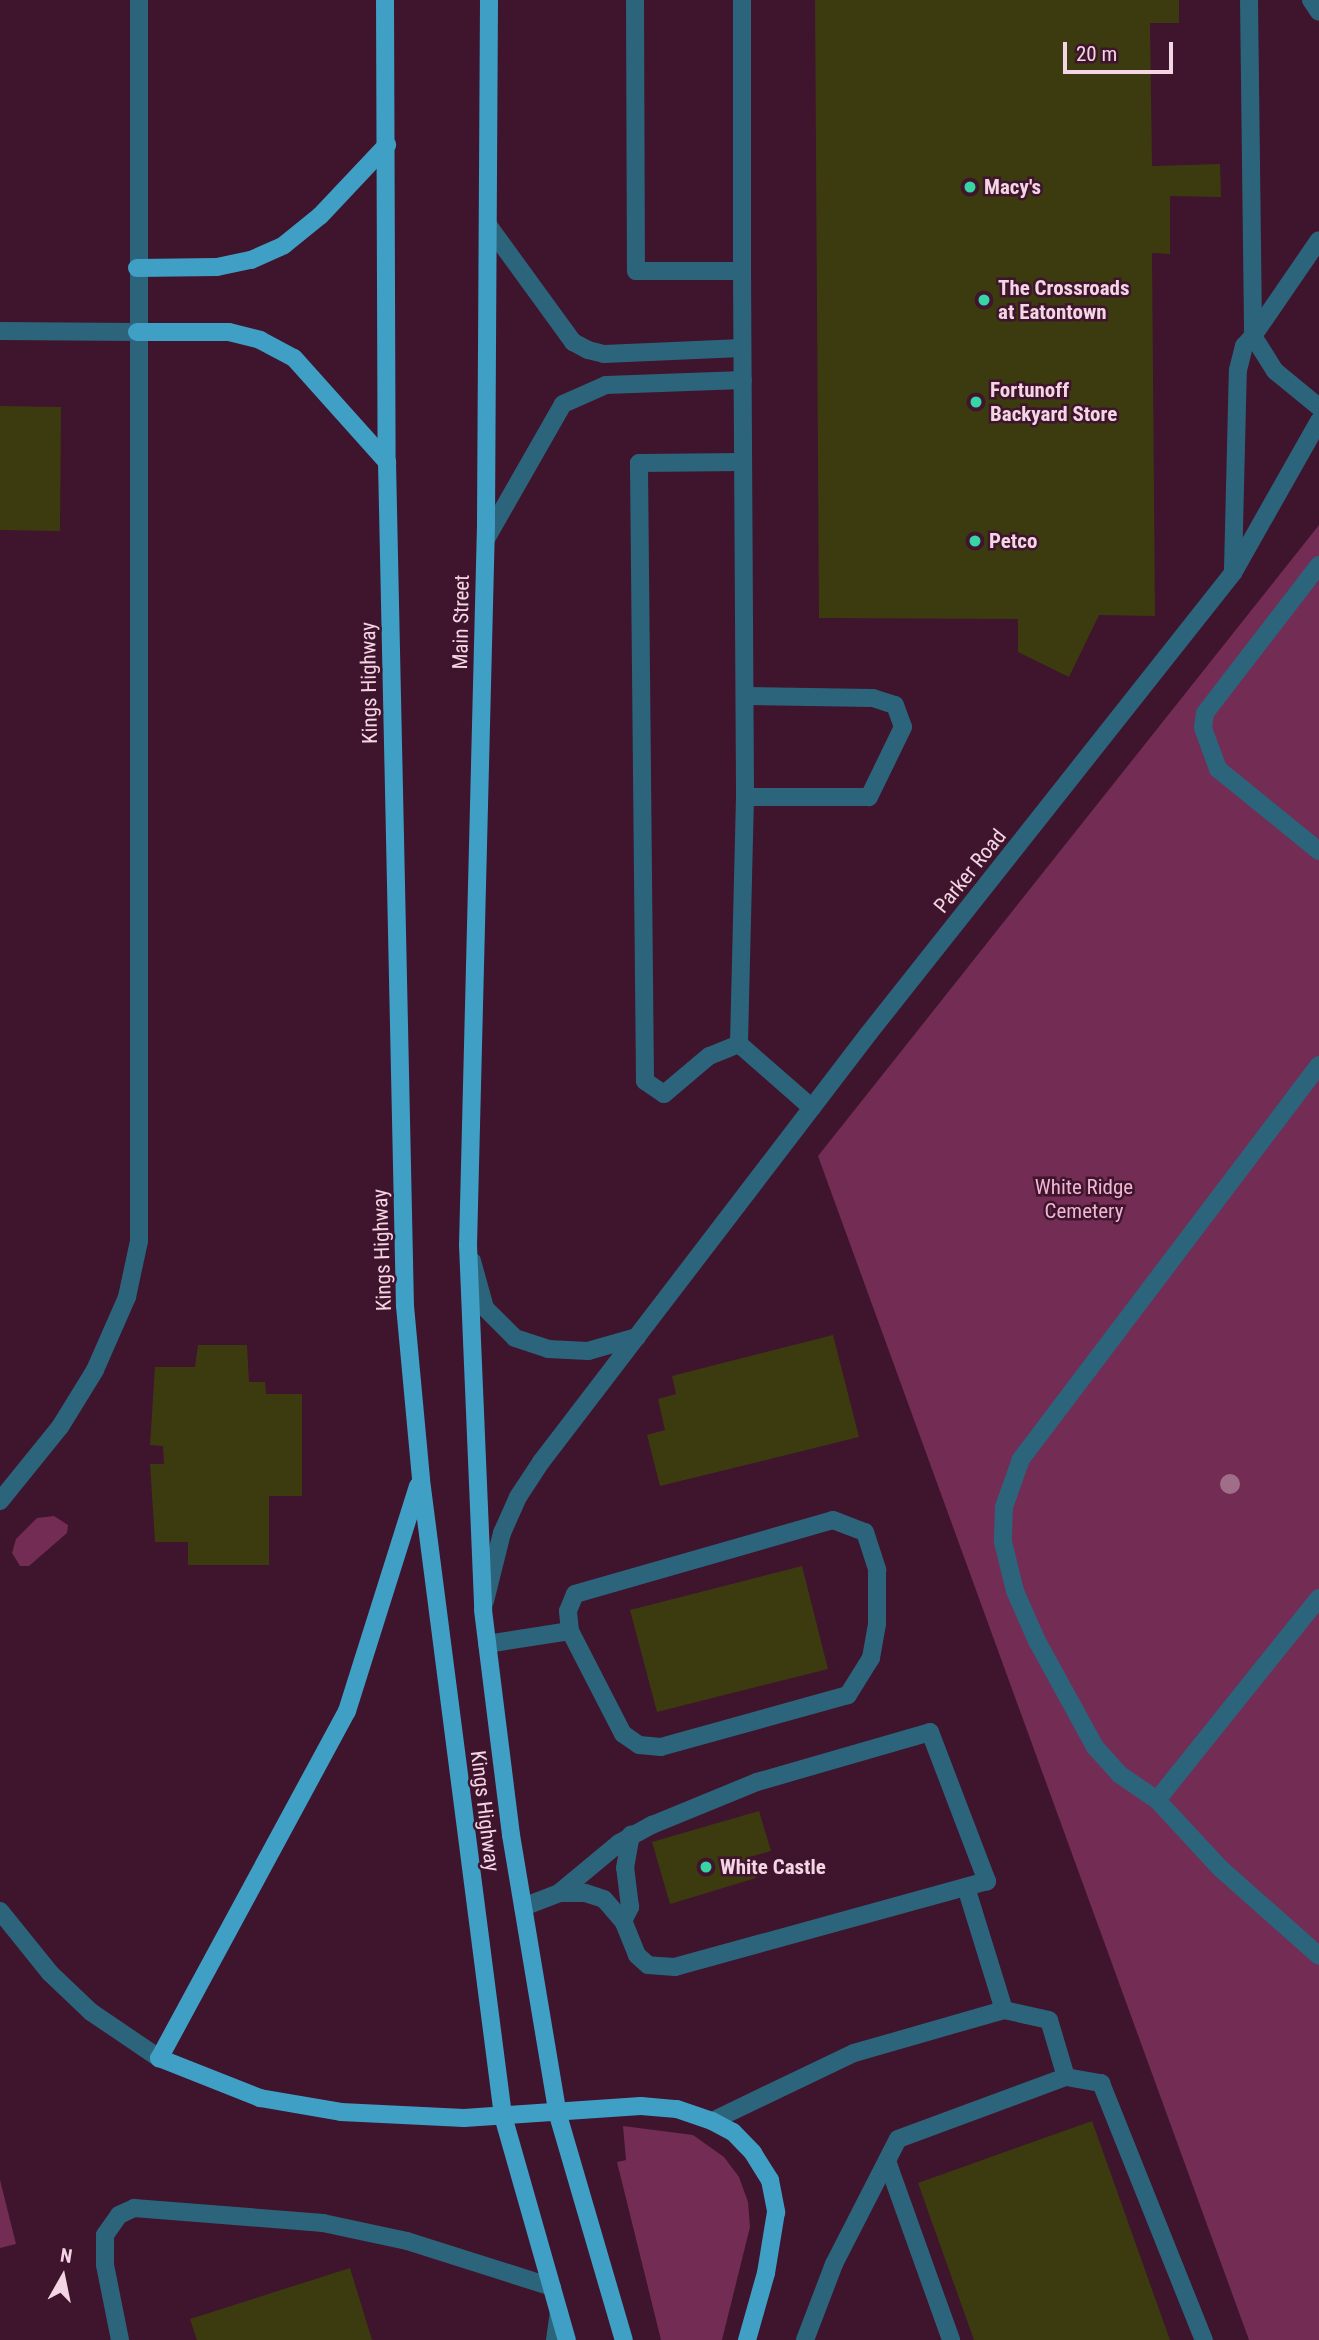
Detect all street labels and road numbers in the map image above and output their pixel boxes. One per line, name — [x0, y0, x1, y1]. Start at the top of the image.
street label: Main Street — [448, 574, 474, 670]
street label: Kings Highway — [355, 622, 383, 744]
street label: Parker Road — [929, 824, 1011, 918]
street label: Kings Highway — [367, 1189, 397, 1311]
street label: Kings Highway — [465, 1749, 505, 1873]

